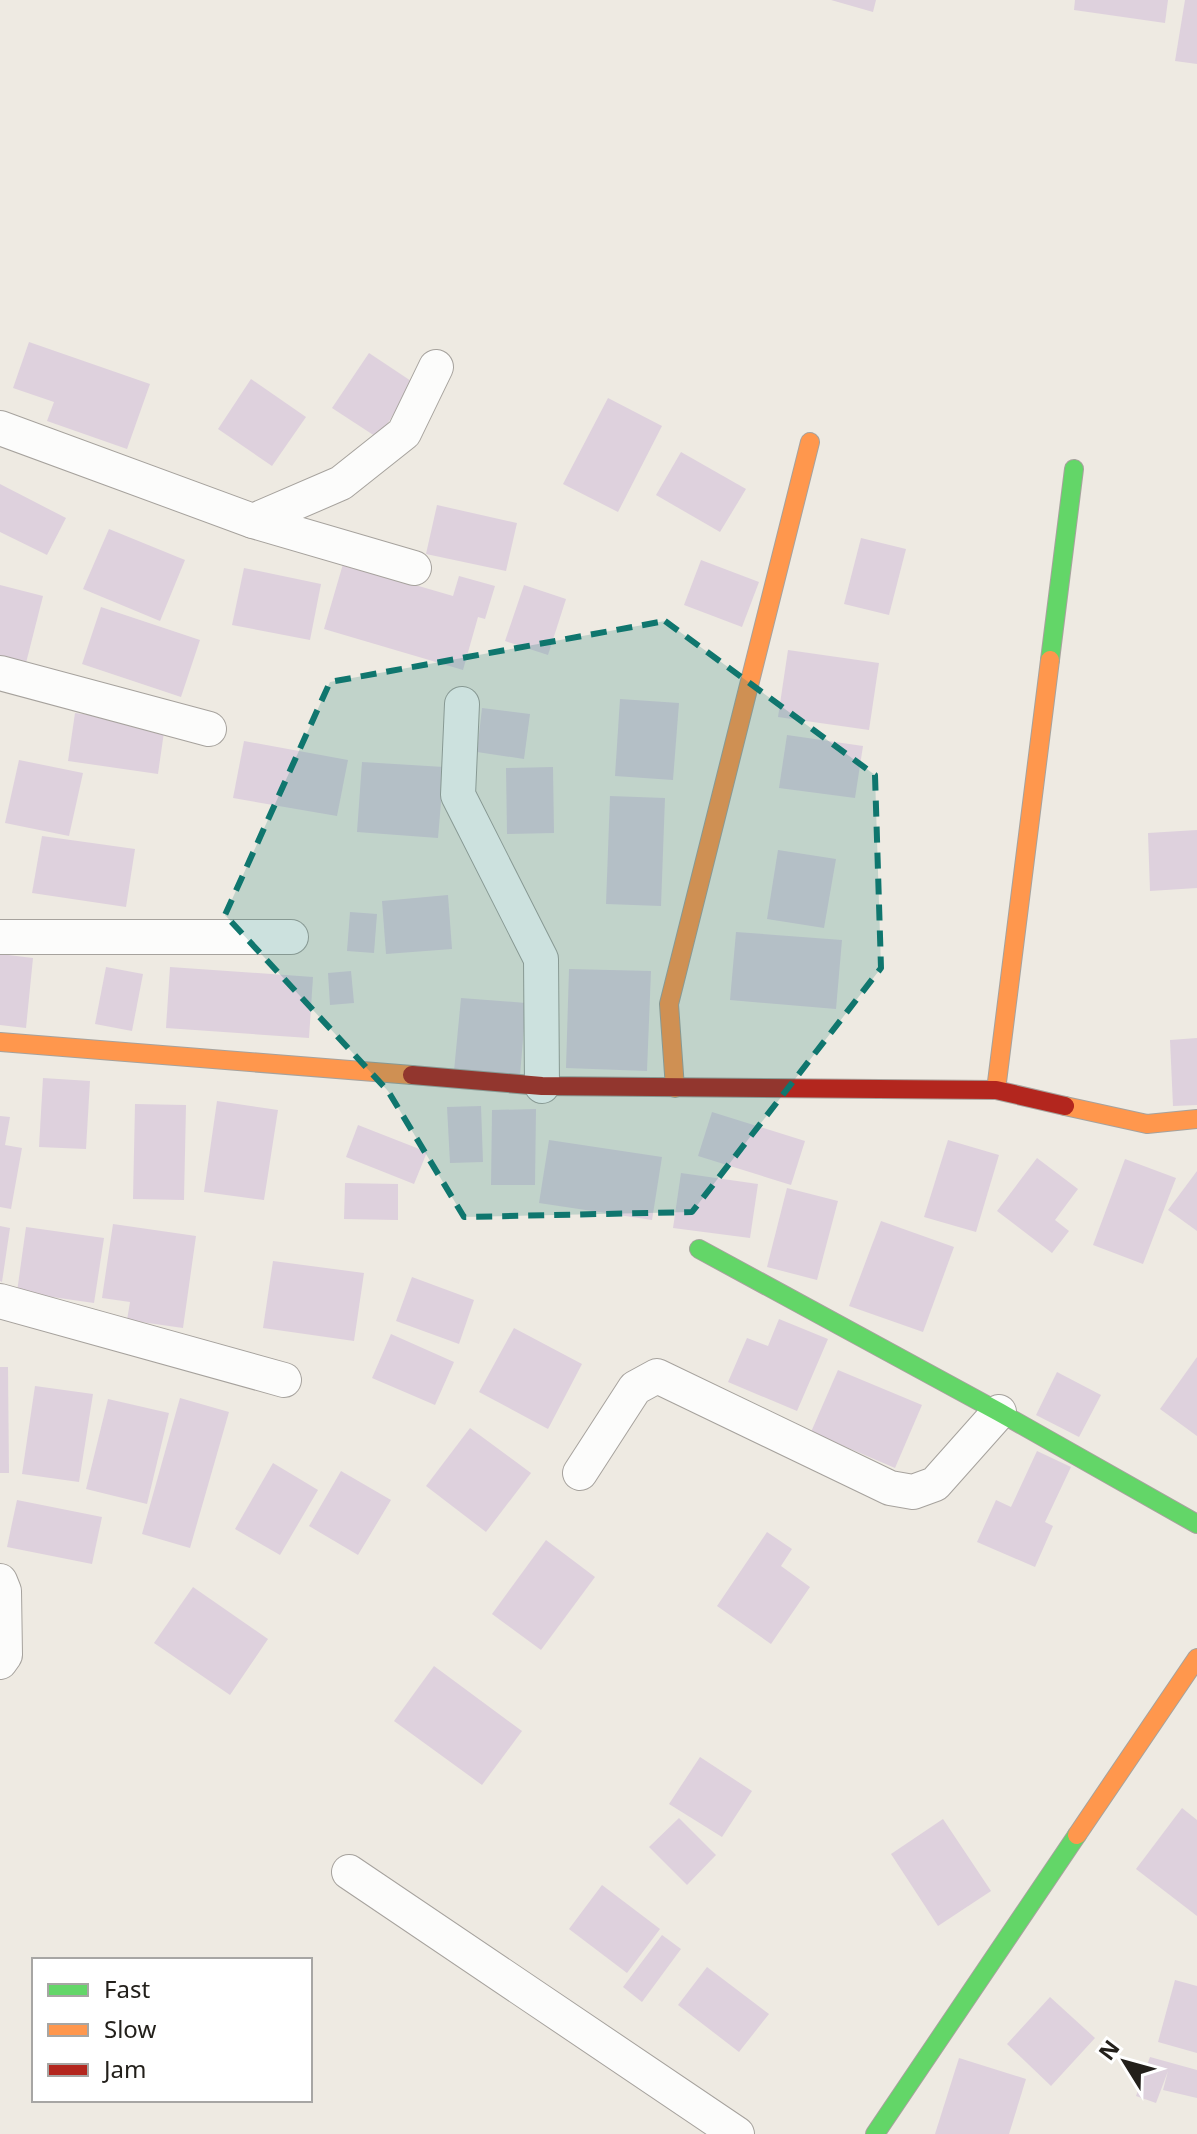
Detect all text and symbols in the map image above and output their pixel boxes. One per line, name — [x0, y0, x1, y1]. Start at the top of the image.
legend — [32, 1958, 312, 2102]
text: Fast — [104, 1972, 150, 2005]
text: Slow — [104, 2012, 156, 2045]
north arrow — [1085, 2022, 1165, 2102]
text: N — [1091, 2033, 1126, 2066]
text: Jam — [102, 2052, 146, 2085]

